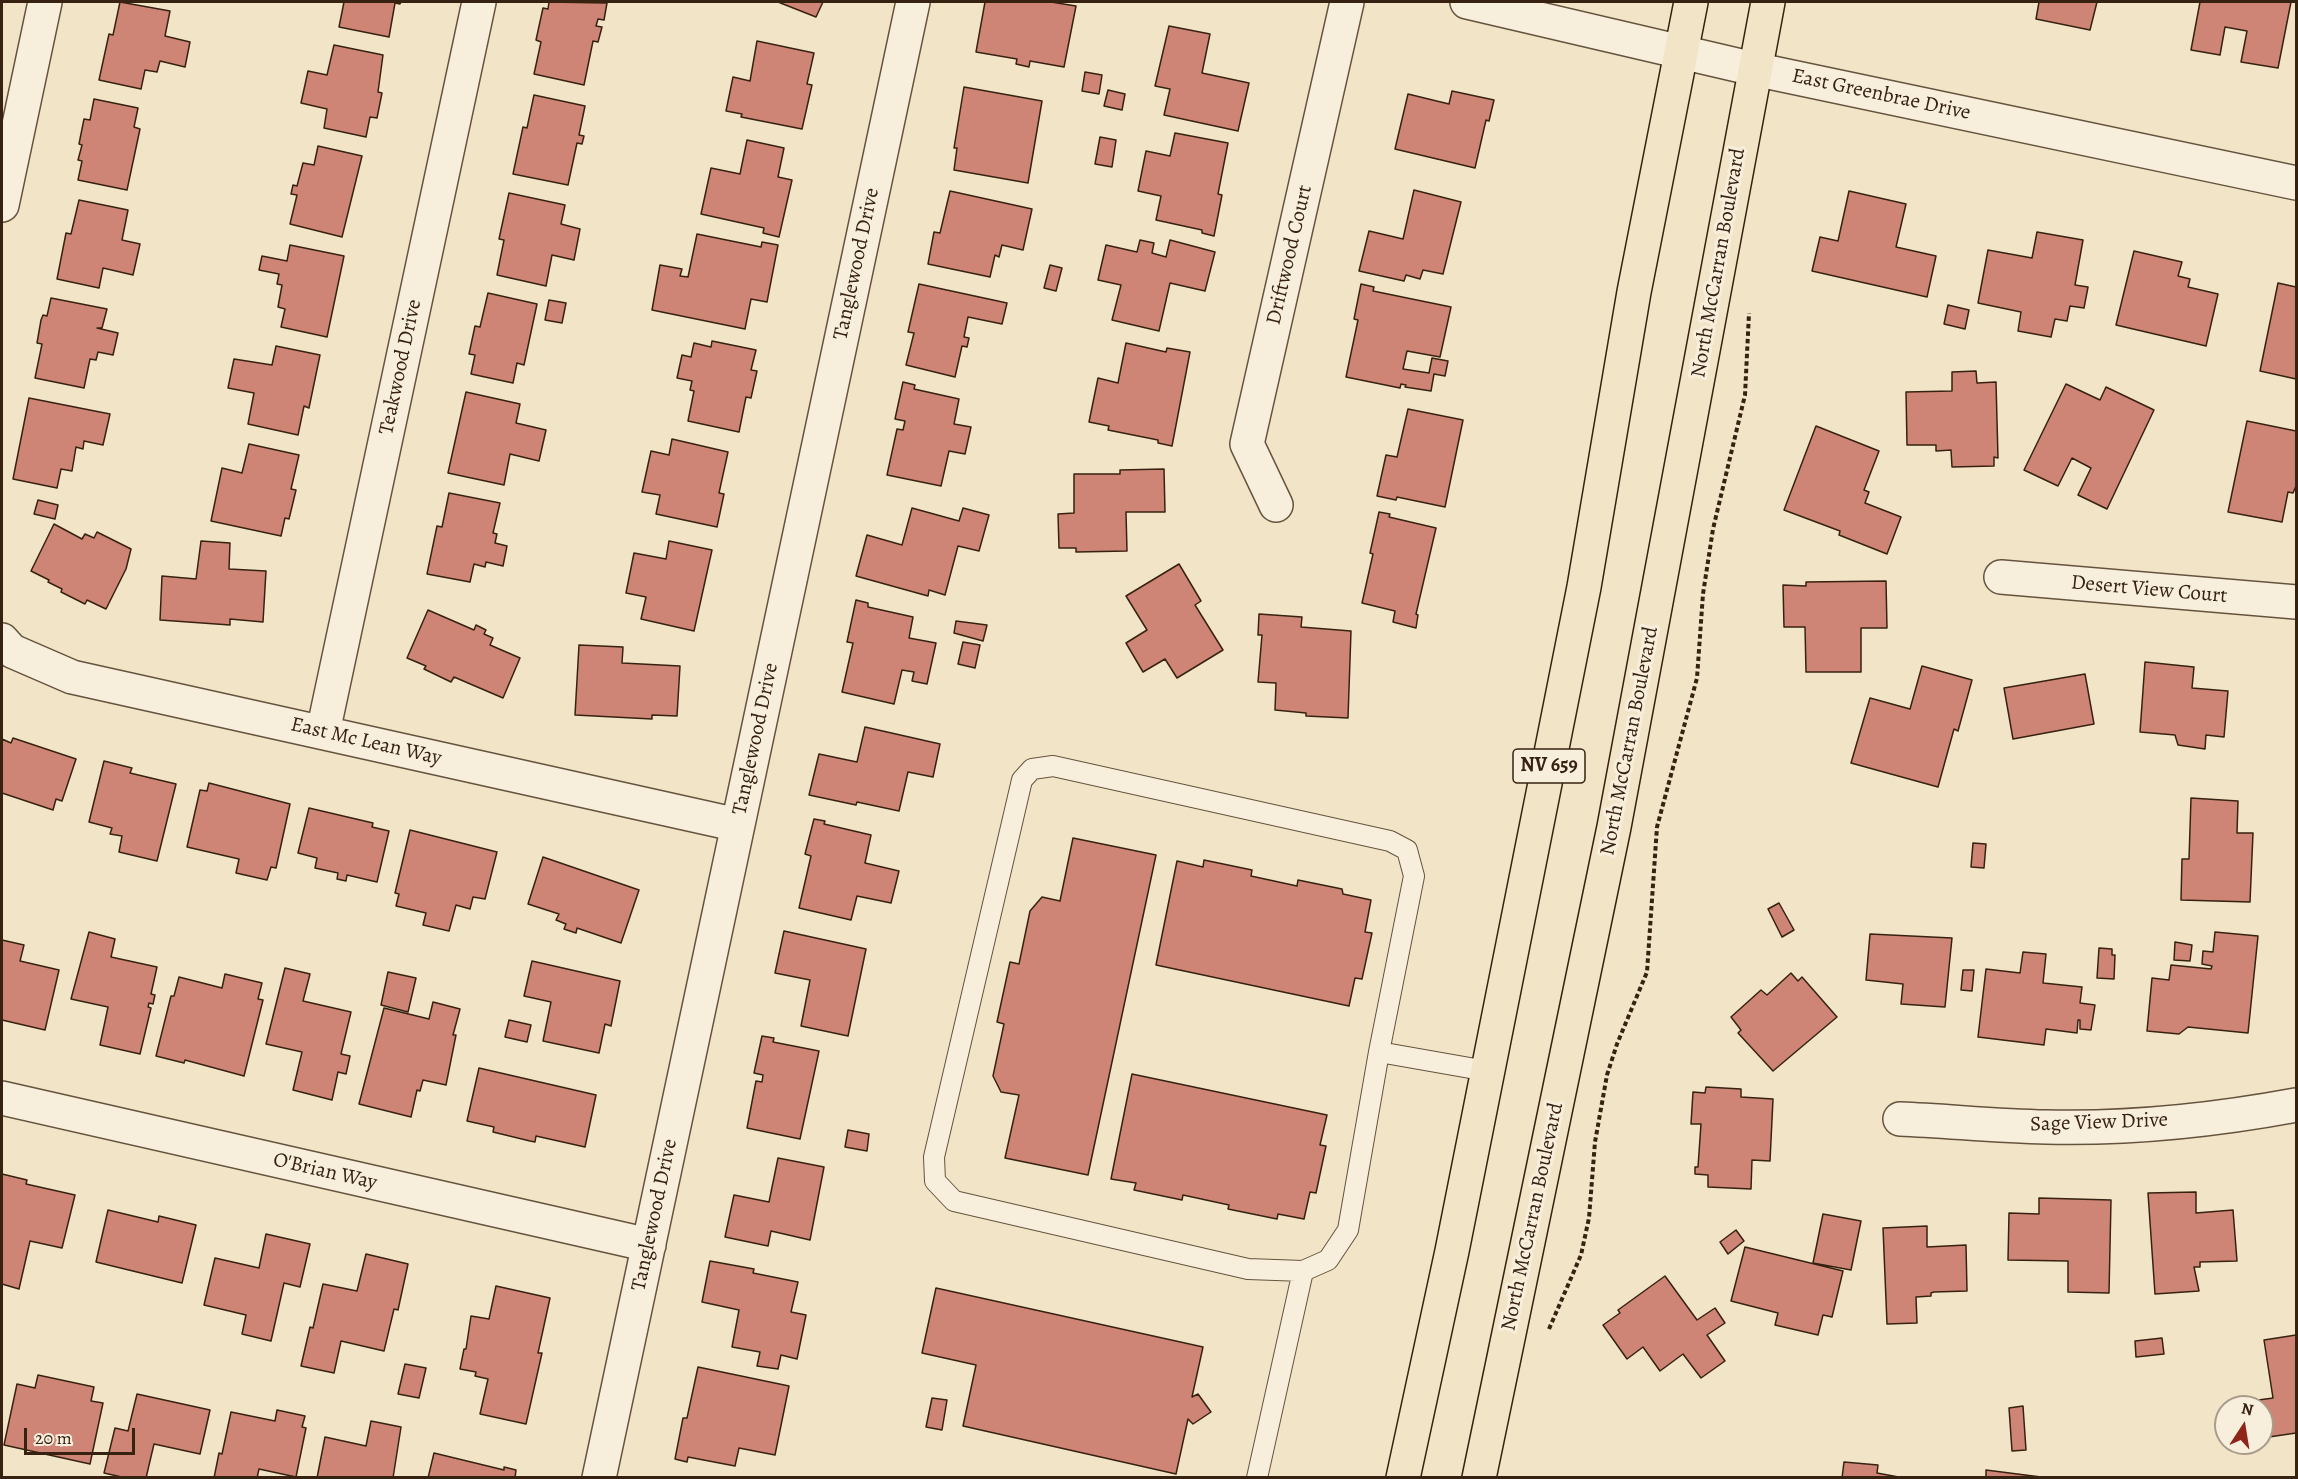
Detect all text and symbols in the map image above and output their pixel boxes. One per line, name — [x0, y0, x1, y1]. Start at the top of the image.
street label: East Greenbrae Drive — [1789, 64, 1973, 126]
street label: North McCarran Boulevard — [1686, 146, 1752, 380]
street label: Driftwood Court — [1262, 183, 1318, 327]
street label: Tanglewood Drive — [829, 186, 885, 342]
street label: Teakwood Drive — [374, 297, 428, 437]
street label: Desert View Court — [2070, 571, 2228, 609]
street label: North McCarran Boulevard — [1595, 624, 1665, 858]
street label: Tanglewood Drive — [728, 661, 784, 817]
street label: East Mc Lean Way — [288, 712, 444, 772]
road number: NV 659 — [1513, 749, 1585, 783]
street label: North McCarran Boulevard — [1496, 1101, 1570, 1333]
street label: Sage View Drive — [2030, 1108, 2168, 1138]
street label: Tanglewood Drive — [627, 1137, 683, 1293]
street label: O'Brian Way — [271, 1148, 379, 1196]
north arrow — [2214, 1395, 2274, 1455]
text: N — [2239, 1397, 2255, 1421]
scale bar — [27, 1416, 138, 1454]
text: 20 m — [35, 1426, 72, 1450]

